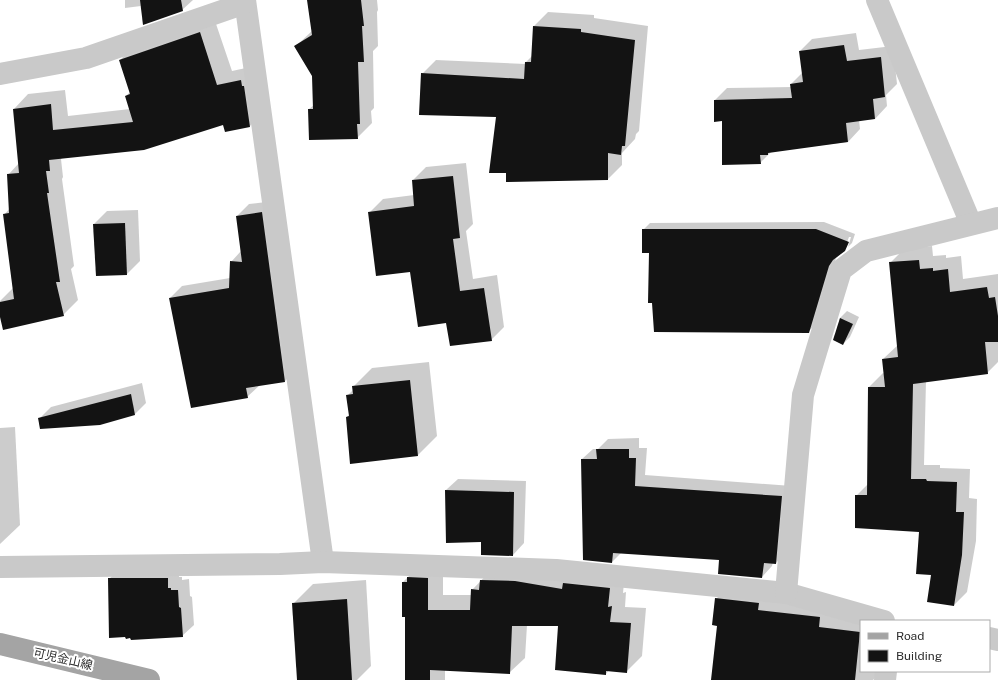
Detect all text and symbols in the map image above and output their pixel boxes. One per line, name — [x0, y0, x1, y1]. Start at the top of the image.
legend — [860, 620, 990, 672]
text: Road — [896, 629, 924, 643]
street label: 可児金山線 — [32, 645, 94, 673]
text: Building — [896, 649, 942, 663]

